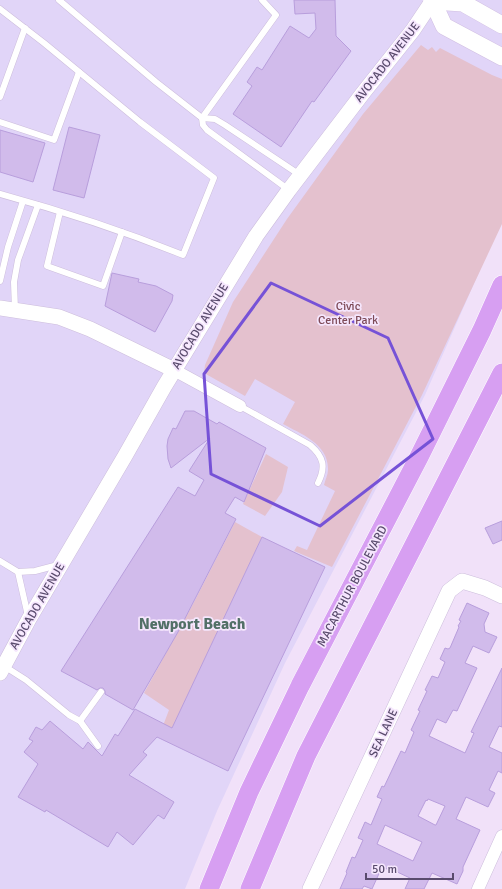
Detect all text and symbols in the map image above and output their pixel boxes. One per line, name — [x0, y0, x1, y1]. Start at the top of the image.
street label: AVOCADO AVENUE — [351, 19, 423, 105]
street label: AVOCADO AVENUE — [169, 280, 232, 372]
park label: Civic Center Park — [318, 299, 378, 328]
street label: MACARTHUR BOULEVARD — [314, 523, 391, 649]
street label: AVOCADO AVENUE — [7, 560, 68, 652]
district label: Newport Beach — [139, 614, 246, 634]
street label: SEA LANE — [366, 706, 401, 760]
scale bar — [366, 855, 453, 881]
text: 50 m — [372, 862, 397, 877]

